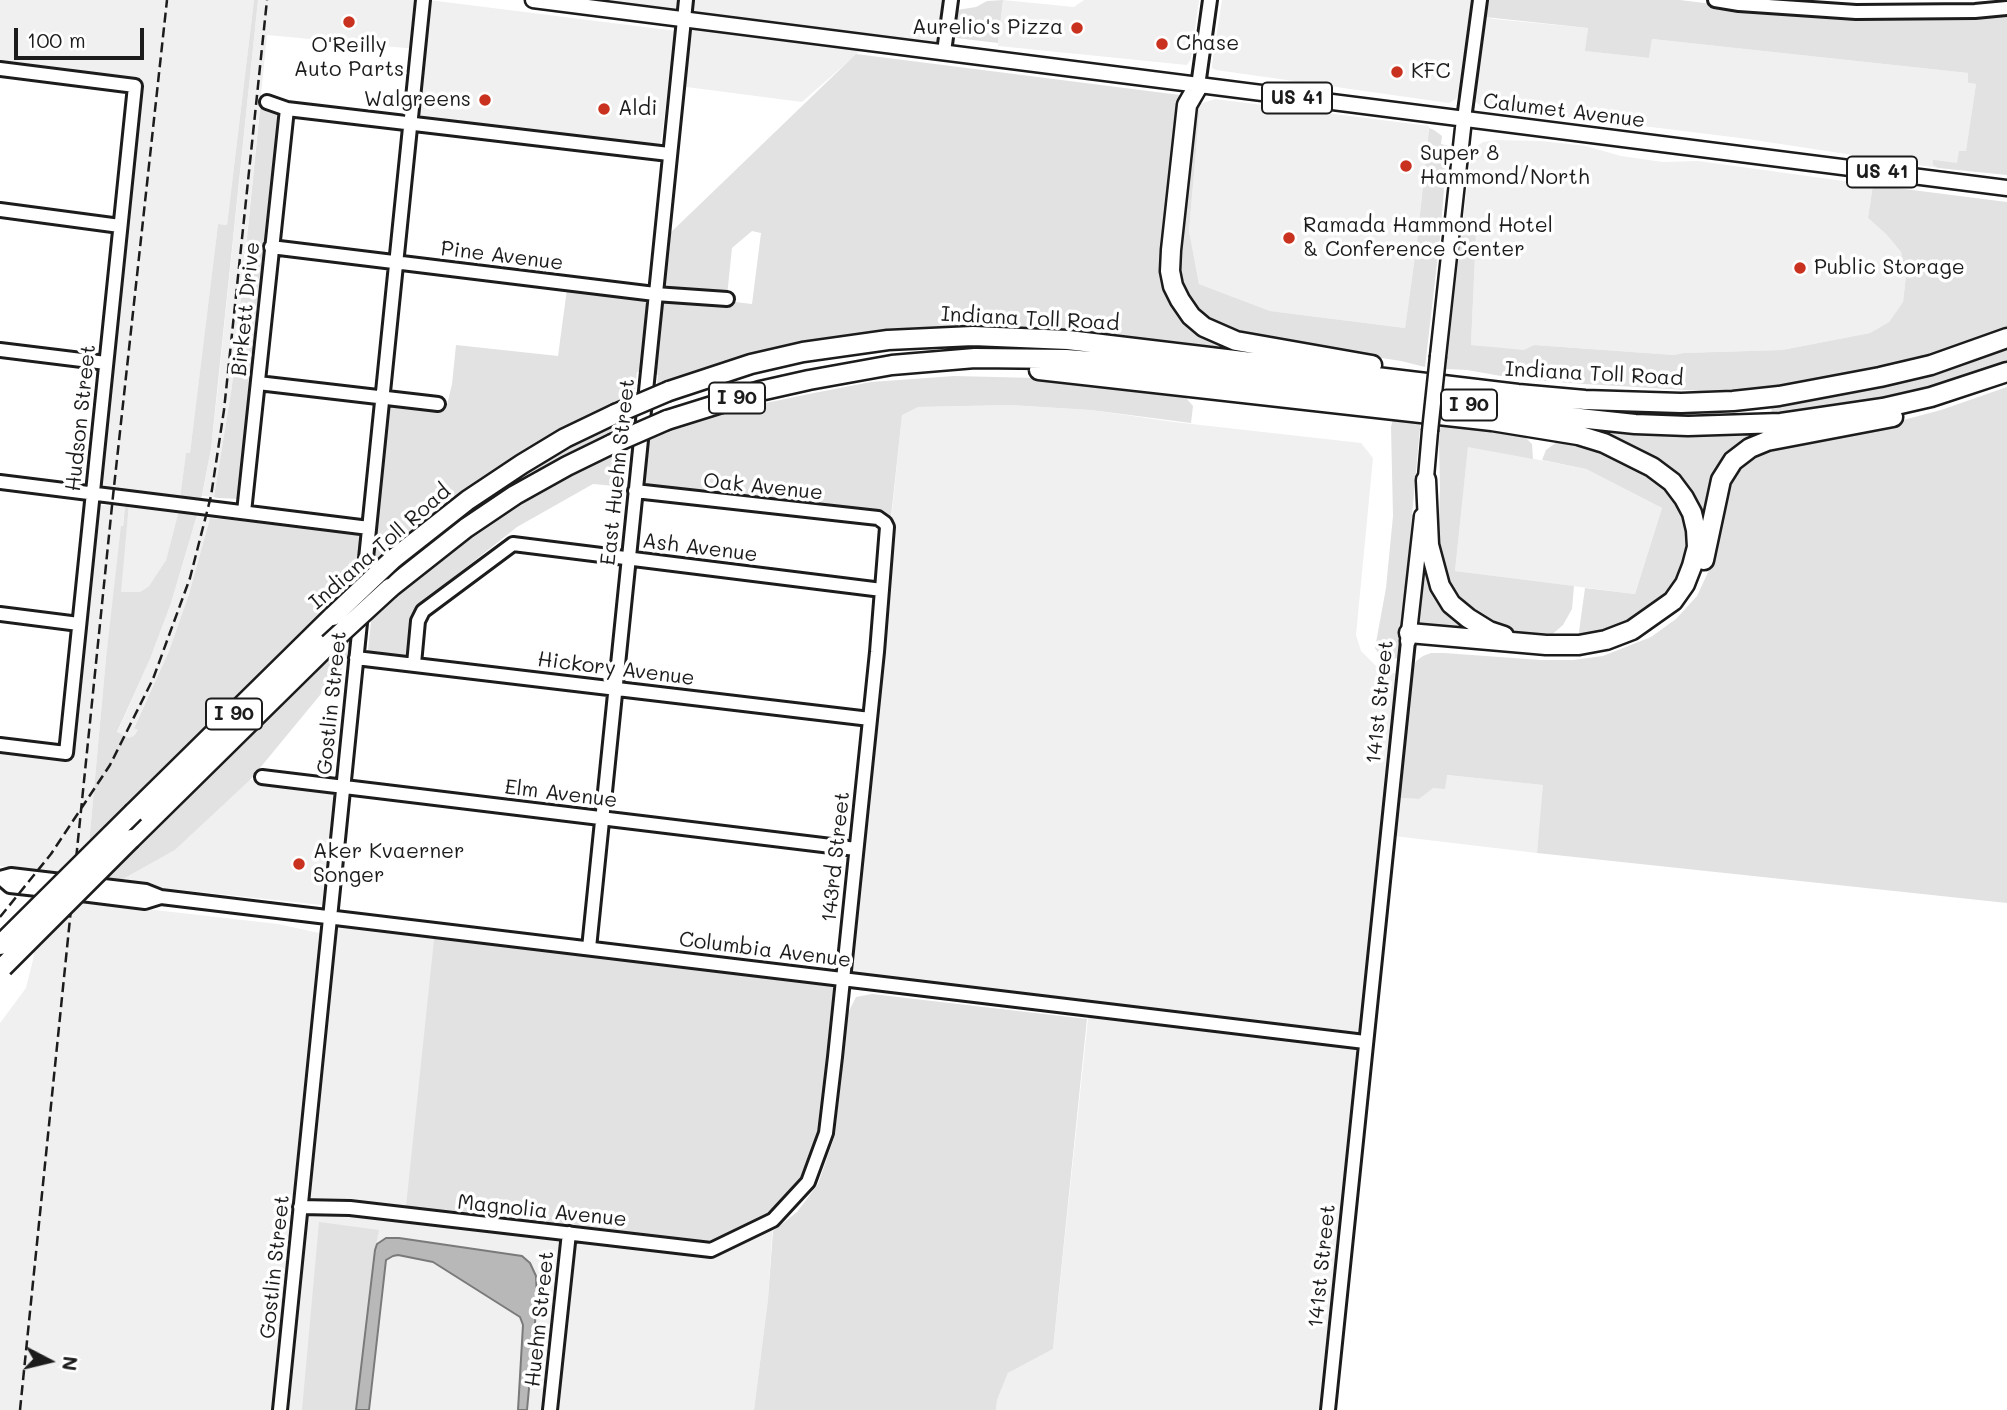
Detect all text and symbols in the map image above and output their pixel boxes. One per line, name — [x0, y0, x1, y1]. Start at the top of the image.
scale bar — [18, 14, 147, 58]
marker: O'Reilly Auto Parts — [341, 14, 357, 30]
place label: Aurelio's Pizza — [912, 15, 1063, 41]
marker: Aurelio's Pizza — [1069, 20, 1085, 36]
text: 100 m — [27, 26, 86, 53]
place label: Chase — [1176, 31, 1239, 57]
place label: O'Reilly Auto Parts — [294, 33, 404, 83]
marker: Chase — [1154, 36, 1170, 52]
place label: KFC — [1411, 59, 1450, 85]
marker: KFC — [1389, 64, 1405, 80]
road number: US 41 — [1262, 82, 1332, 114]
place label: Walgreens — [364, 87, 471, 113]
street label: Calumet Avenue — [1481, 89, 1647, 133]
marker: Walgreens — [477, 92, 493, 108]
place label: Aldi — [618, 96, 658, 122]
marker: Aldi — [596, 101, 612, 117]
place label: Super 8 Hammond/North — [1420, 141, 1590, 191]
road number: US 41 — [1847, 156, 1917, 188]
marker: Super 8 Hammond/North — [1398, 158, 1414, 174]
place label: Ramada Hammond Hotel & Conference Center — [1303, 213, 1553, 263]
marker: Ramada Hammond Hotel & Conference Center — [1281, 230, 1297, 246]
street label: Pine Avenue — [439, 236, 565, 276]
street label: Birkett Drive — [226, 241, 266, 377]
place label: Public Storage — [1814, 255, 1965, 281]
marker: Public Storage — [1792, 260, 1808, 276]
street label: Indiana Toll Road — [940, 302, 1120, 336]
street label: Hudson Street — [61, 343, 101, 493]
street label: Indiana Toll Road — [1504, 357, 1684, 391]
street label: East Huehn Street — [596, 377, 640, 567]
road number: I 90 — [709, 382, 765, 414]
road number: I 90 — [1441, 390, 1497, 420]
street label: Oak Avenue — [702, 468, 824, 506]
street label: Indiana Toll Road — [304, 479, 456, 615]
street label: Ash Avenue — [641, 528, 759, 568]
street label: Gostlin Street — [312, 630, 352, 776]
street label: 141st Street — [1361, 639, 1399, 765]
street label: Hickory Avenue — [536, 647, 696, 691]
road number: I 90 — [206, 698, 262, 730]
street label: Elm Avenue — [503, 775, 619, 813]
street label: 143rd Street — [817, 790, 855, 924]
place label: Aker Kvaerner Songer — [313, 839, 465, 889]
marker: Aker Kvaerner Songer — [291, 856, 307, 872]
street label: Columbia Avenue — [678, 927, 852, 973]
street label: Magnolia Avenue — [456, 1190, 628, 1232]
street label: Gostlin Street — [255, 1194, 295, 1340]
street label: 141st Street — [1303, 1203, 1341, 1329]
street label: Huehn Street — [520, 1250, 560, 1388]
north arrow — [14, 1326, 84, 1396]
text: N — [57, 1355, 84, 1372]

